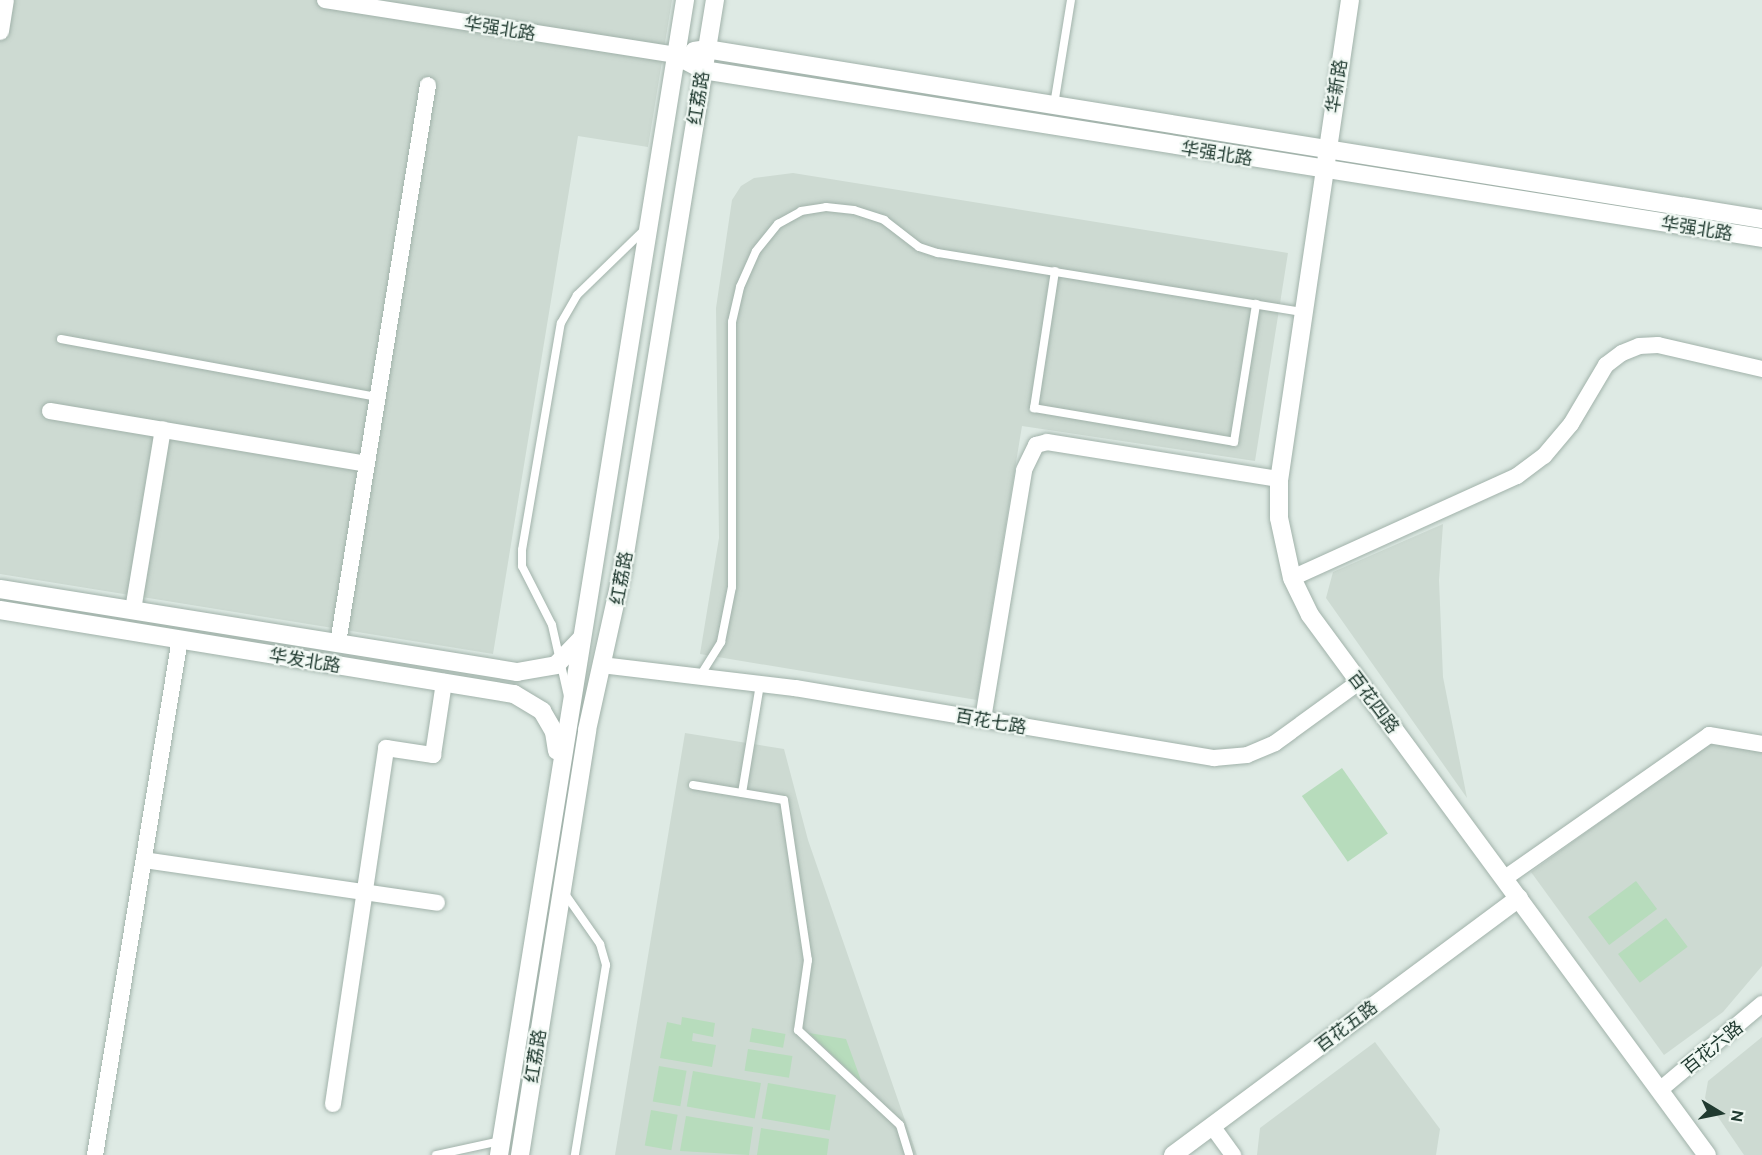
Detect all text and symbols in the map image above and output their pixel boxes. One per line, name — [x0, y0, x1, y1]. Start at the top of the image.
street label: 华强北路 — [463, 12, 537, 44]
street label: 华新路 — [1321, 58, 1351, 114]
street label: 红荔路 — [683, 70, 713, 126]
street label: 华强北路 — [1180, 137, 1254, 169]
street label: 华强北路 — [1660, 212, 1734, 244]
street label: 红荔路 — [606, 550, 636, 606]
street label: 华发北路 — [268, 644, 342, 676]
street label: 百花四路 — [1344, 667, 1404, 737]
street label: 百花七路 — [954, 704, 1028, 738]
street label: 百花五路 — [1311, 996, 1381, 1056]
street label: 百花六路 — [1677, 1016, 1747, 1078]
street label: 红荔路 — [520, 1028, 550, 1084]
north arrow — [1690, 1083, 1750, 1143]
text: N — [1728, 1109, 1748, 1124]

